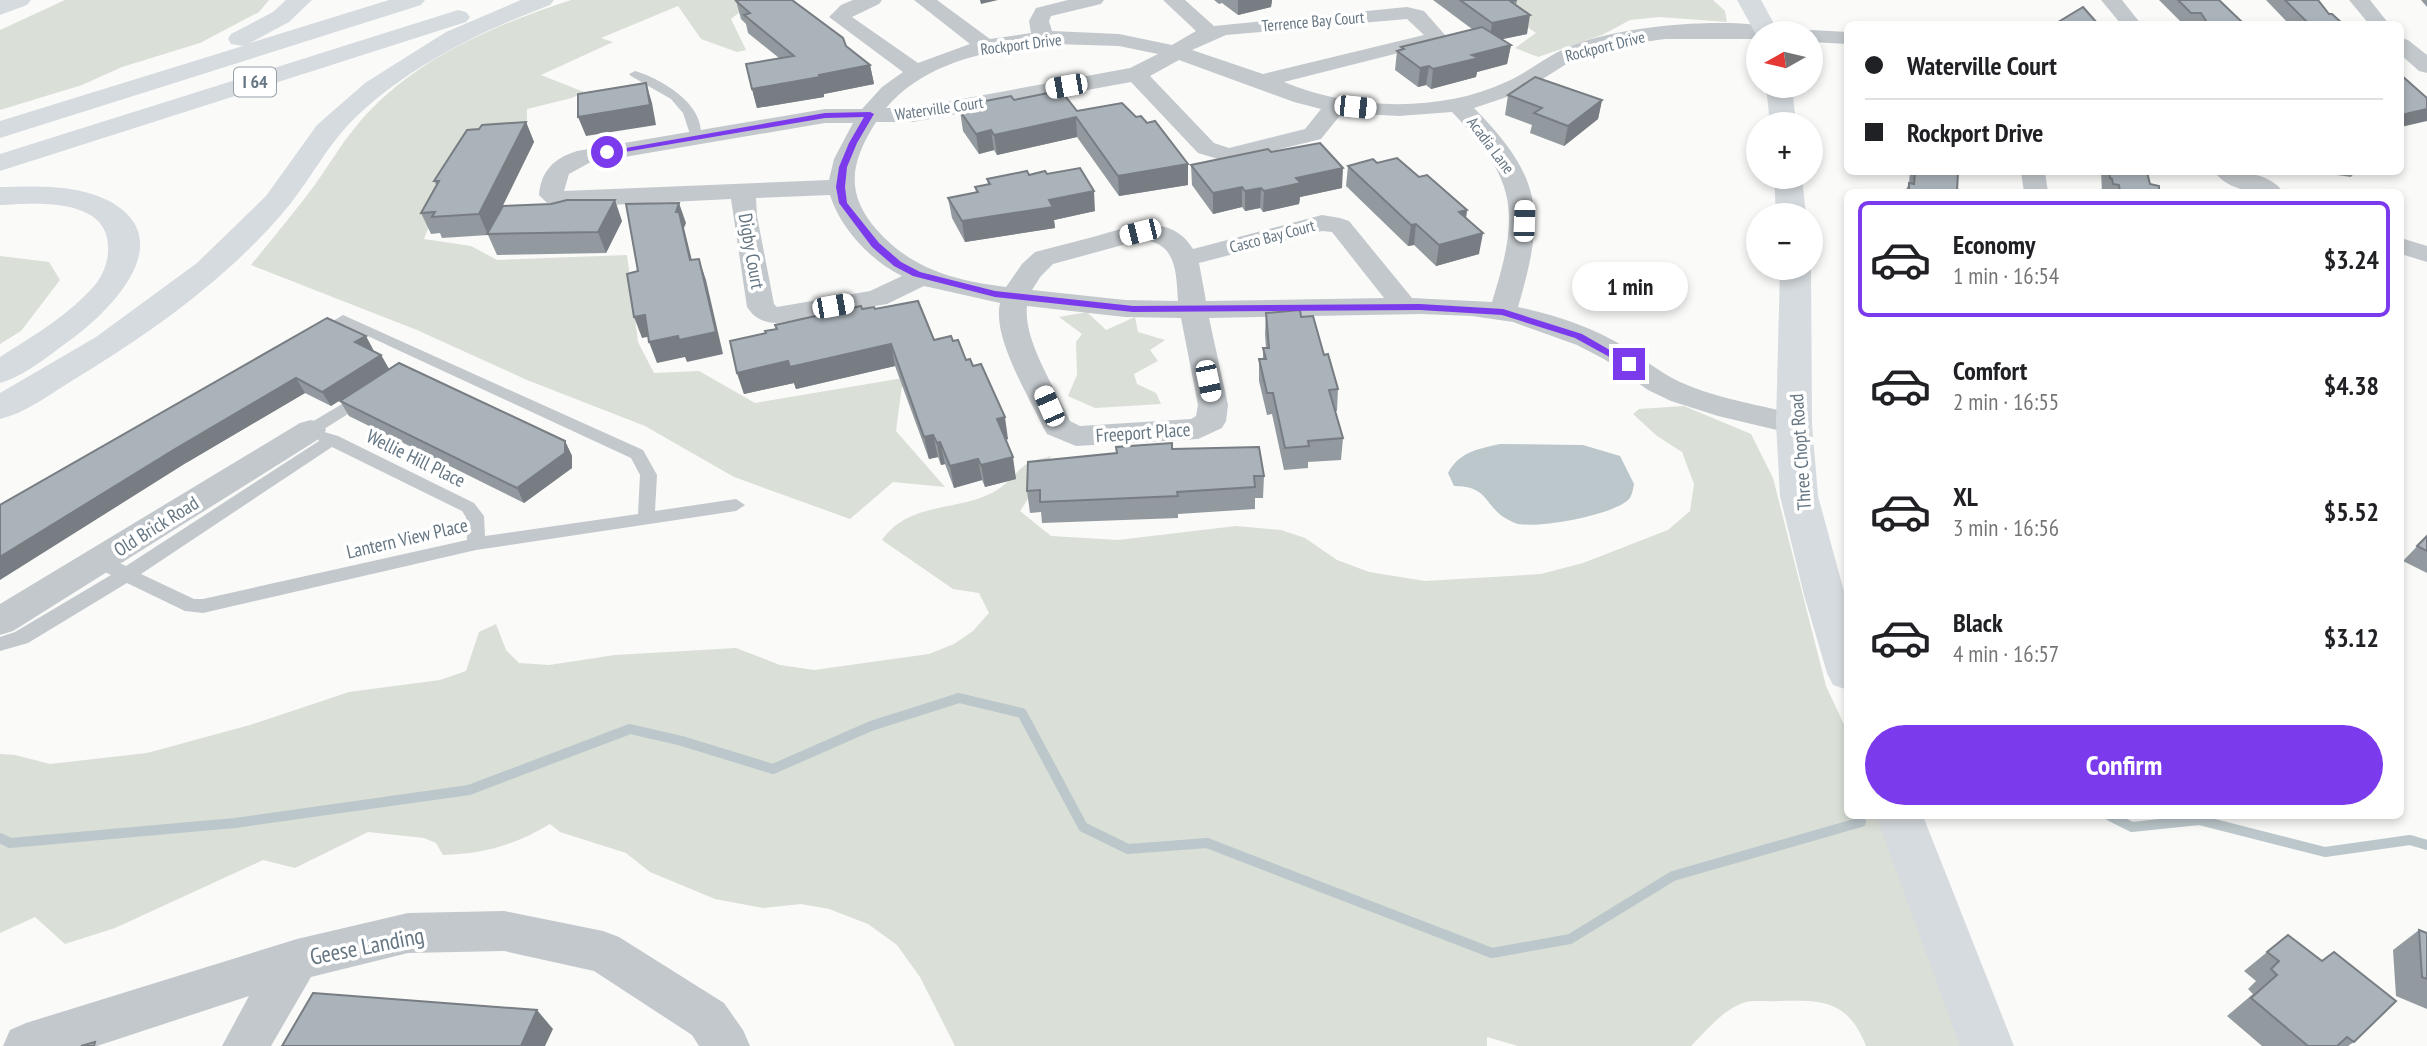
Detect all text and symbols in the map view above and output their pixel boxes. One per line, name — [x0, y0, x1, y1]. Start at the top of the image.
street label: Terrence Bay Court — [1261, 7, 1366, 35]
north arrow — [1746, 21, 1824, 98]
map controls — [1746, 21, 1823, 280]
street label: Rockport Drive — [1563, 26, 1647, 66]
street label: Rockport Drive — [979, 29, 1063, 59]
text: Waterville Court — [1907, 49, 2057, 82]
road number: I 64 — [234, 68, 276, 96]
car — [1044, 72, 1089, 100]
street label: Waterville Court — [894, 92, 985, 124]
car — [1334, 94, 1377, 120]
button: + — [1746, 112, 1823, 189]
street label: Acadia Lane — [1463, 113, 1519, 177]
text: Rockport Drive — [1907, 116, 2044, 149]
route start — [591, 136, 623, 168]
car — [1513, 200, 1536, 242]
button: − — [1746, 203, 1823, 280]
street label: Digby Court — [734, 211, 771, 292]
street label: Casco Bay Court — [1227, 215, 1317, 257]
car — [1118, 217, 1163, 247]
icon: car — [1869, 228, 1932, 291]
text: Economy — [1953, 228, 2035, 261]
text: $3.24 — [2324, 243, 2379, 276]
text: 1 min · 16:54 — [1953, 261, 2059, 290]
callout: 1 min — [1571, 262, 1687, 312]
text: 1 min — [1607, 272, 1653, 301]
car — [811, 292, 856, 320]
route end — [1613, 348, 1645, 380]
icon: car — [1869, 354, 1932, 417]
text: Comfort — [1953, 354, 2027, 387]
car — [1194, 358, 1223, 404]
text: $4.38 — [2324, 369, 2379, 402]
car — [1031, 383, 1068, 429]
text: 2 min · 16:55 — [1953, 387, 2059, 416]
street label: Three Chopt Road — [1784, 393, 1816, 511]
street label: Freeport Place — [1095, 417, 1191, 447]
street label: Wellie Hill Place — [363, 424, 469, 492]
icon: car — [1869, 480, 1932, 543]
text: XL — [1953, 480, 1978, 513]
street label: Old Brick Road — [109, 491, 203, 561]
text: $5.52 — [2324, 495, 2379, 528]
street label: Lantern View Place — [344, 512, 470, 564]
text: 3 min · 16:56 — [1953, 513, 2059, 542]
icon: car — [1869, 606, 1932, 669]
text: Black — [1953, 606, 2003, 639]
text: $3.12 — [2324, 621, 2379, 654]
text: 4 min · 16:57 — [1953, 639, 2059, 668]
button: Confirm — [1865, 725, 2383, 805]
street label: Geese Landing — [307, 920, 427, 971]

